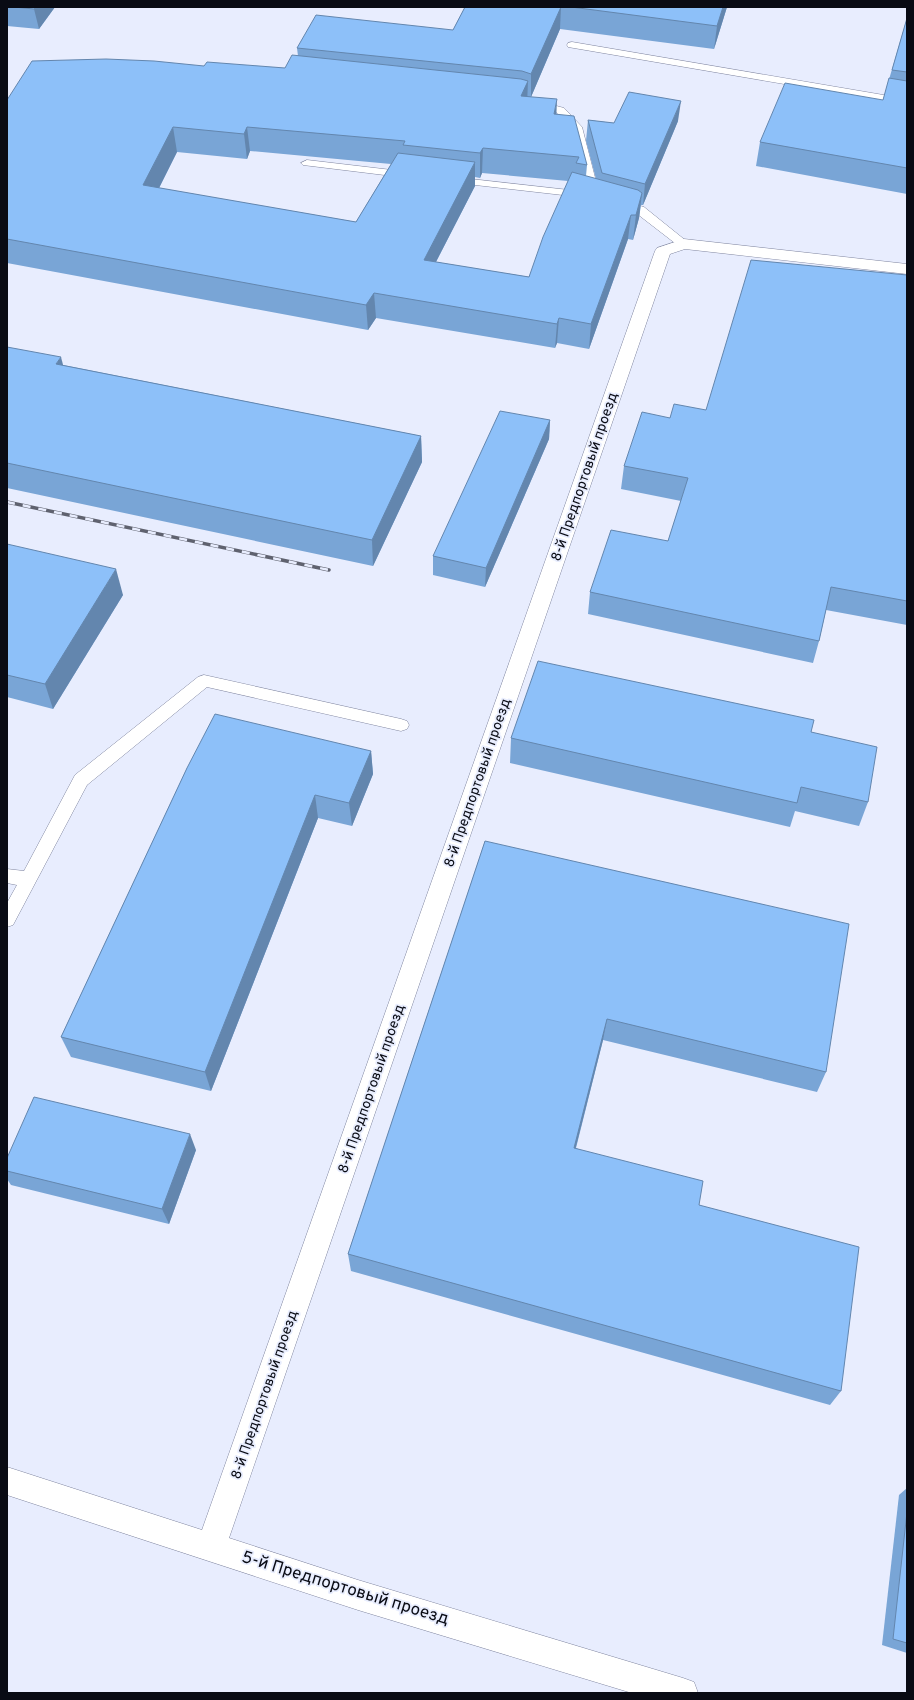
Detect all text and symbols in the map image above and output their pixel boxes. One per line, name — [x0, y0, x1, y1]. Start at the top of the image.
street label: 8-й Предпортовый проезд — [548, 390, 622, 564]
street label: 8-й Предпортовый проезд — [441, 696, 515, 870]
street label: 8-й Предпортовый проезд — [335, 1002, 409, 1176]
street label: 8-й Предпортовый проезд — [228, 1308, 302, 1482]
street label: 5-й Предпортовый проезд — [239, 1547, 451, 1631]

